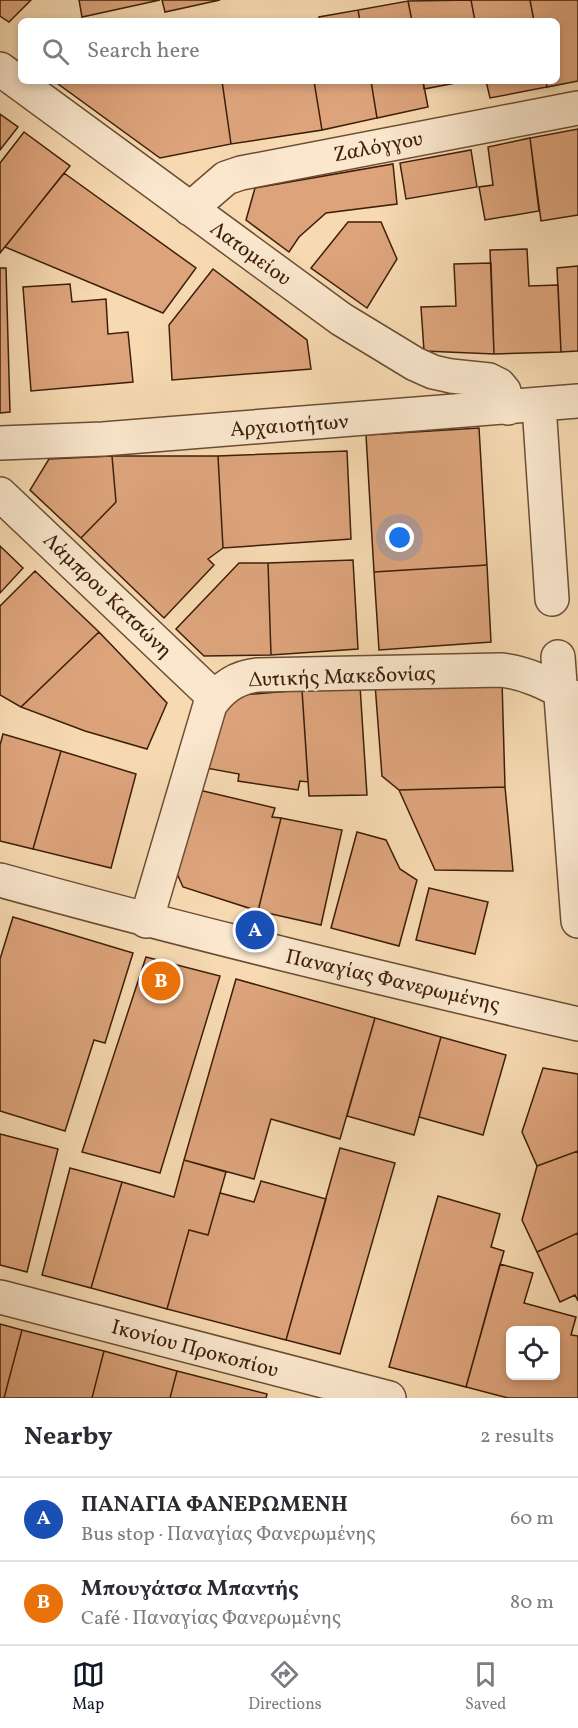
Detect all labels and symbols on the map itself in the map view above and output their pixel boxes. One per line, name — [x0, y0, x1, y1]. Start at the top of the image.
street label: Ζαλόγγου — [331, 125, 425, 170]
street label: Λατομείου — [204, 215, 297, 294]
street label: Αρχαιοτήτων — [229, 408, 349, 445]
your location — [385, 523, 414, 552]
street label: Λάμπρου Κατσώνη — [36, 527, 178, 665]
street label: Δυτικής Μακεδονίας — [248, 660, 436, 695]
pin: A — [236, 908, 274, 952]
street label: Παναγίας Φανερωμένης — [283, 943, 503, 1020]
pin: B — [142, 958, 180, 1004]
street label: Ικονίου Προκοπίου — [108, 1313, 281, 1386]

